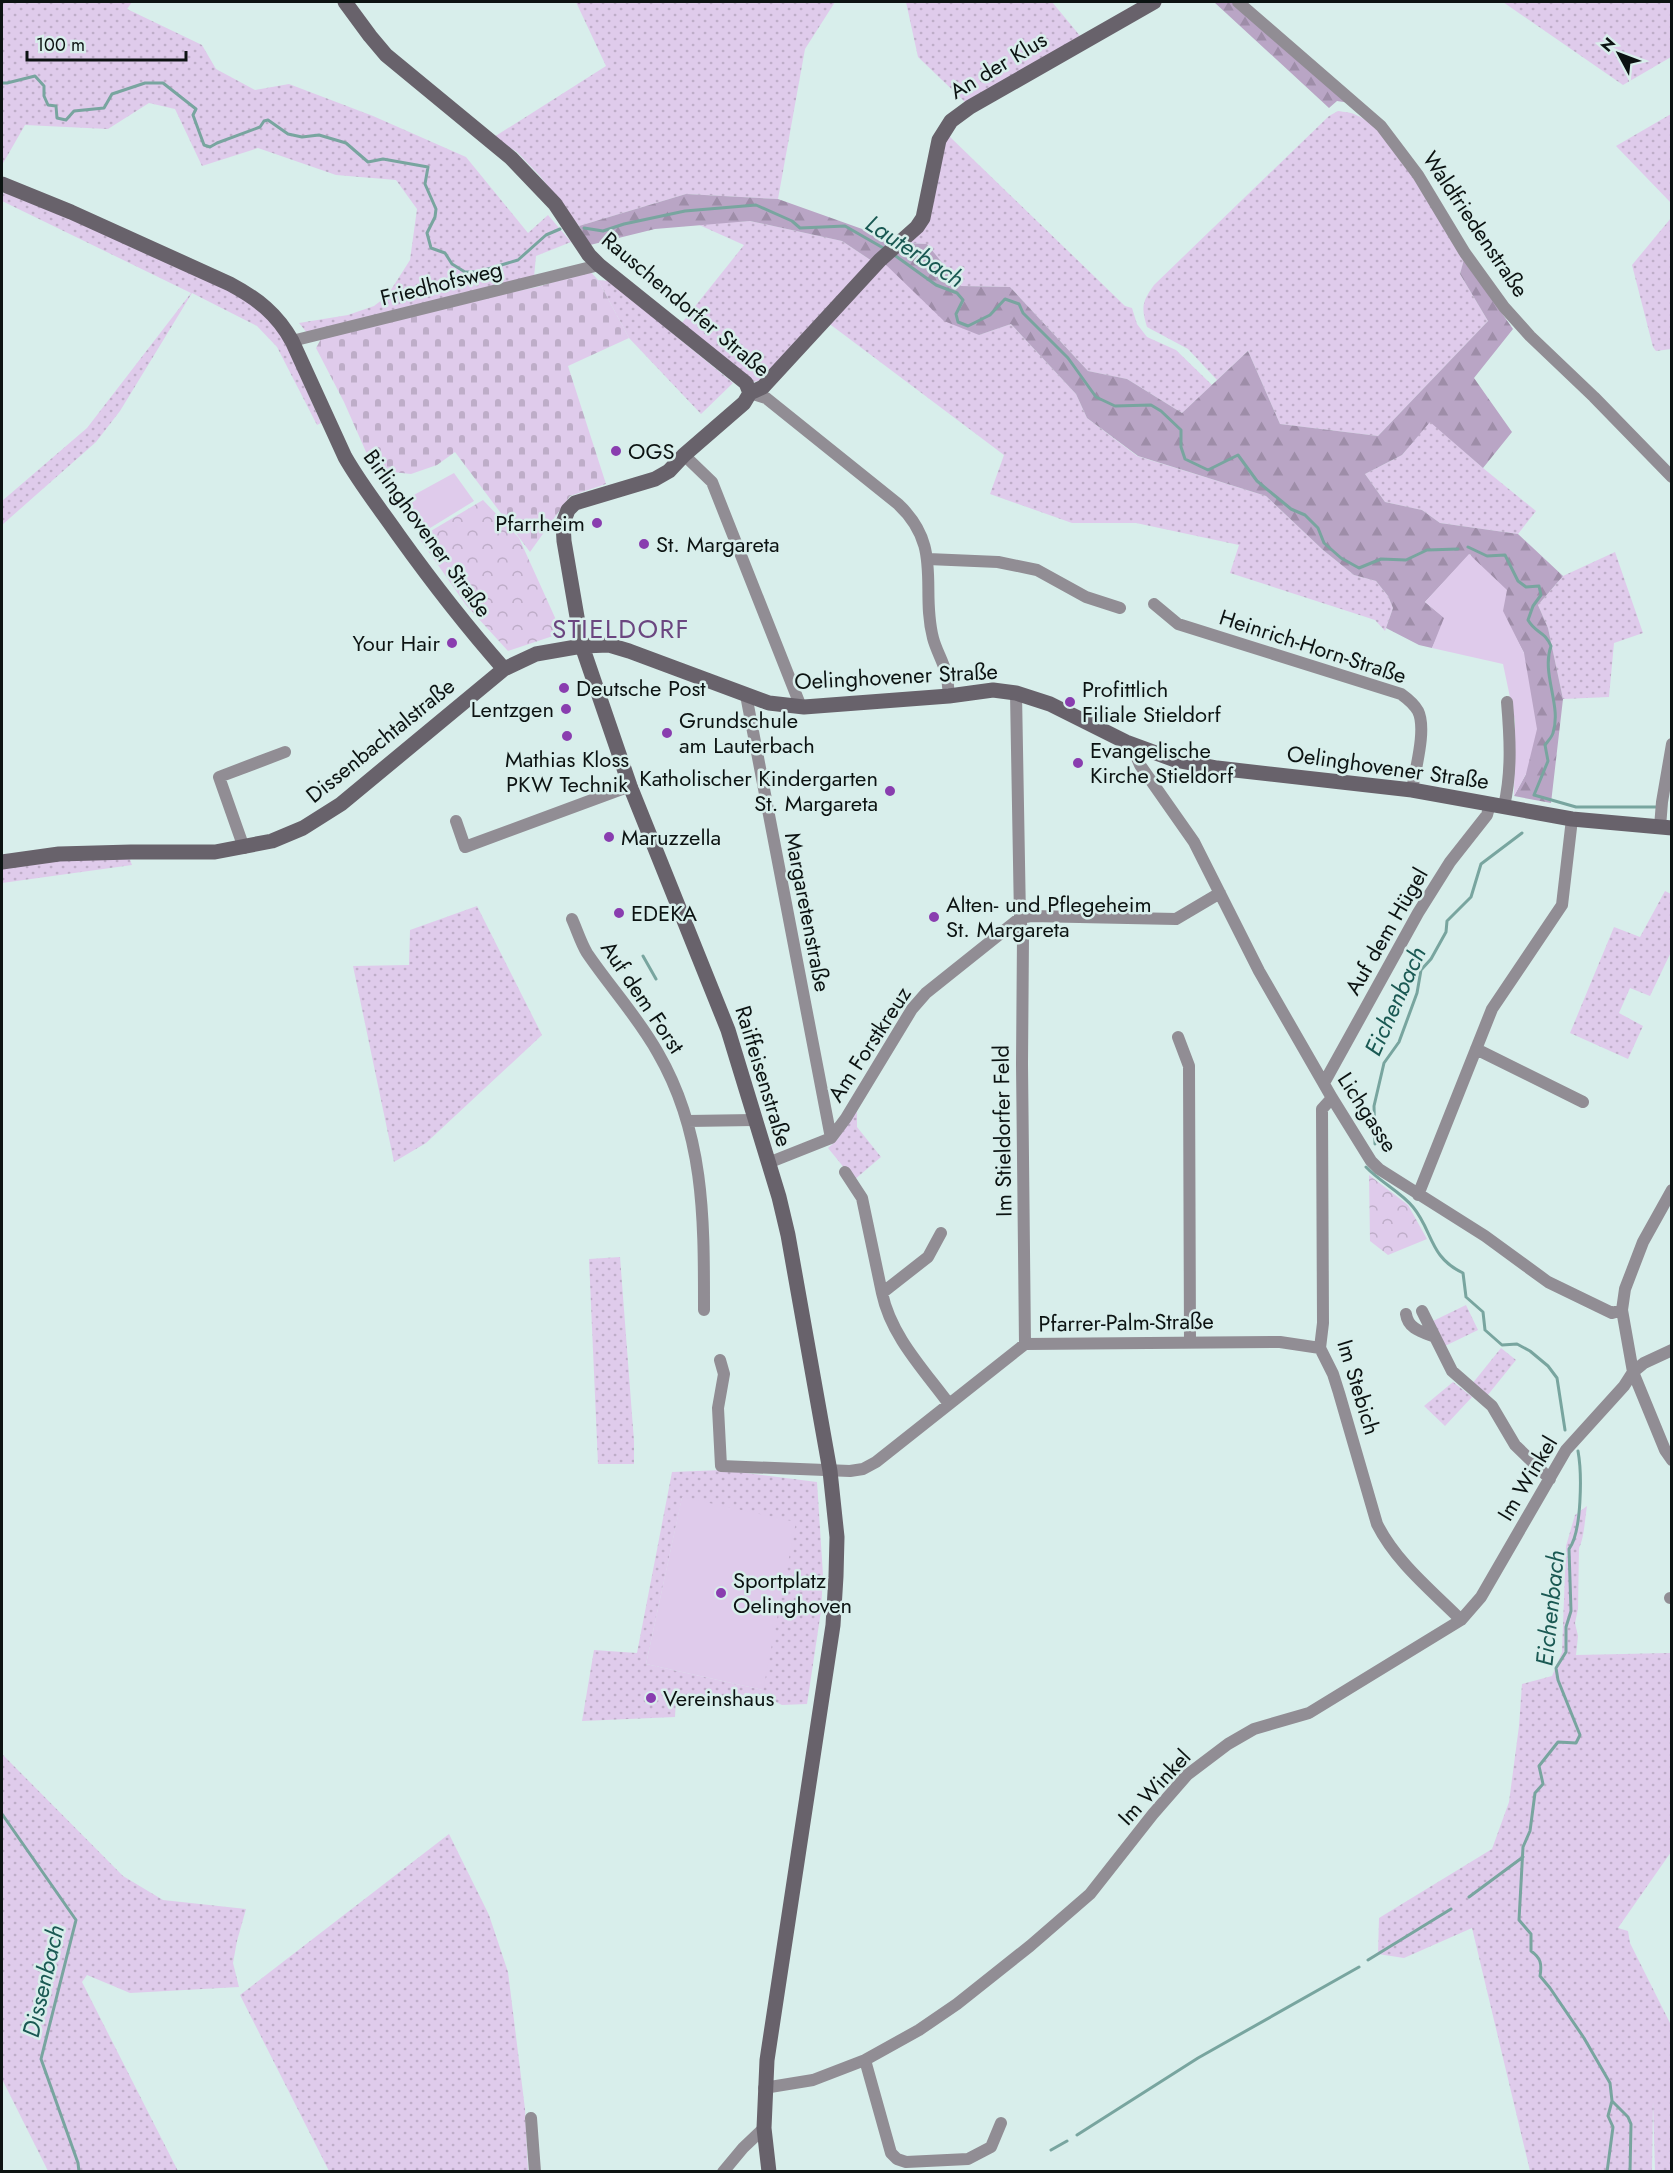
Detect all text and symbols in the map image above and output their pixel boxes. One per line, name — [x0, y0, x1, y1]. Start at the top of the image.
street label: An der Klus — [943, 23, 1053, 107]
scale bar — [27, 24, 186, 62]
north arrow — [1589, 24, 1649, 84]
text: 100 m — [36, 32, 85, 58]
text: N — [1595, 32, 1621, 57]
street label: Waldfriedenstraße — [1415, 145, 1537, 303]
water label: Lauterbach — [859, 206, 971, 296]
street label: Rauschendorfer Straße — [595, 224, 777, 384]
street label: Friedhofsweg — [377, 252, 505, 314]
place label: OGS — [628, 435, 675, 467]
street label: Birlinghovener Straße — [356, 442, 500, 624]
marker: OGS — [609, 444, 623, 458]
place label: Pfarrheim — [495, 507, 585, 539]
marker: Pfarrheim — [590, 516, 604, 530]
place label: St. Margareta — [656, 528, 780, 560]
marker: St. Margareta — [637, 537, 651, 551]
street label: Heinrich-Horn-Straße — [1215, 601, 1411, 691]
district label: STIELDORF — [552, 610, 690, 648]
place label: Your Hair — [353, 627, 440, 659]
marker: Your Hair — [445, 636, 459, 650]
street label: Oelinghovener Straße — [793, 655, 999, 697]
street label: Dissenbachtalstraße — [299, 670, 461, 810]
place label: Deutsche Post — [576, 672, 706, 704]
place label: Profittlich Filiale Stieldorf — [1082, 673, 1222, 730]
marker: Deutsche Post — [557, 681, 571, 695]
place label: Lentzgen — [471, 693, 554, 725]
marker: Profittlich Filiale Stieldorf — [1063, 695, 1077, 709]
marker: Lentzgen — [559, 702, 573, 716]
place label: Grundschule am Lauterbach — [679, 704, 815, 761]
marker: Grundschule am Lauterbach — [660, 726, 674, 740]
marker: Mathias Kloss PKW Technik — [560, 729, 574, 743]
place label: Evangelische Kirche Stieldorf — [1090, 734, 1234, 791]
street label: Oelinghovener Straße — [1285, 737, 1491, 797]
place label: Mathias Kloss PKW Technik — [505, 743, 629, 800]
marker: Evangelische Kirche Stieldorf — [1071, 756, 1085, 770]
place label: Katholischer Kindergarten St. Margareta — [639, 762, 878, 819]
marker: Katholischer Kindergarten St. Margareta — [883, 784, 897, 798]
place label: Maruzzella — [621, 821, 721, 853]
marker: Maruzzella — [602, 830, 616, 844]
street label: Margaretenstraße — [777, 830, 839, 994]
street label: Auf dem Hügel — [1337, 861, 1435, 1001]
place label: Alten- und Pflegeheim St. Margareta — [946, 888, 1152, 945]
place label: EDEKA — [631, 897, 698, 929]
marker: EDEKA — [612, 906, 626, 920]
marker: Alten- und Pflegeheim St. Margareta — [927, 910, 941, 924]
street label: Auf dem Forst — [593, 934, 693, 1061]
water label: Eichenbach — [1355, 941, 1435, 1061]
street label: Am Forstkreuz — [820, 980, 918, 1108]
street label: Raiffeisenstraße — [727, 1001, 801, 1151]
street label: Im Stieldorfer Feld — [985, 1045, 1019, 1217]
street label: Lichgasse — [1330, 1066, 1406, 1158]
street label: Pfarrer-Palm-Straße — [1038, 1304, 1214, 1340]
street label: Im Stebich — [1329, 1335, 1389, 1439]
street label: Im Winkel — [1489, 1429, 1565, 1527]
water label: Eichenbach — [1527, 1548, 1573, 1668]
place label: Sportplatz Oelinghoven — [733, 1564, 852, 1621]
marker: Sportplatz Oelinghoven — [714, 1586, 728, 1600]
place label: Vereinshaus — [663, 1682, 774, 1714]
marker: Vereinshaus — [644, 1691, 658, 1705]
street label: Im Winkel — [1110, 1742, 1198, 1832]
water label: Dissenbach — [13, 1921, 73, 2041]

